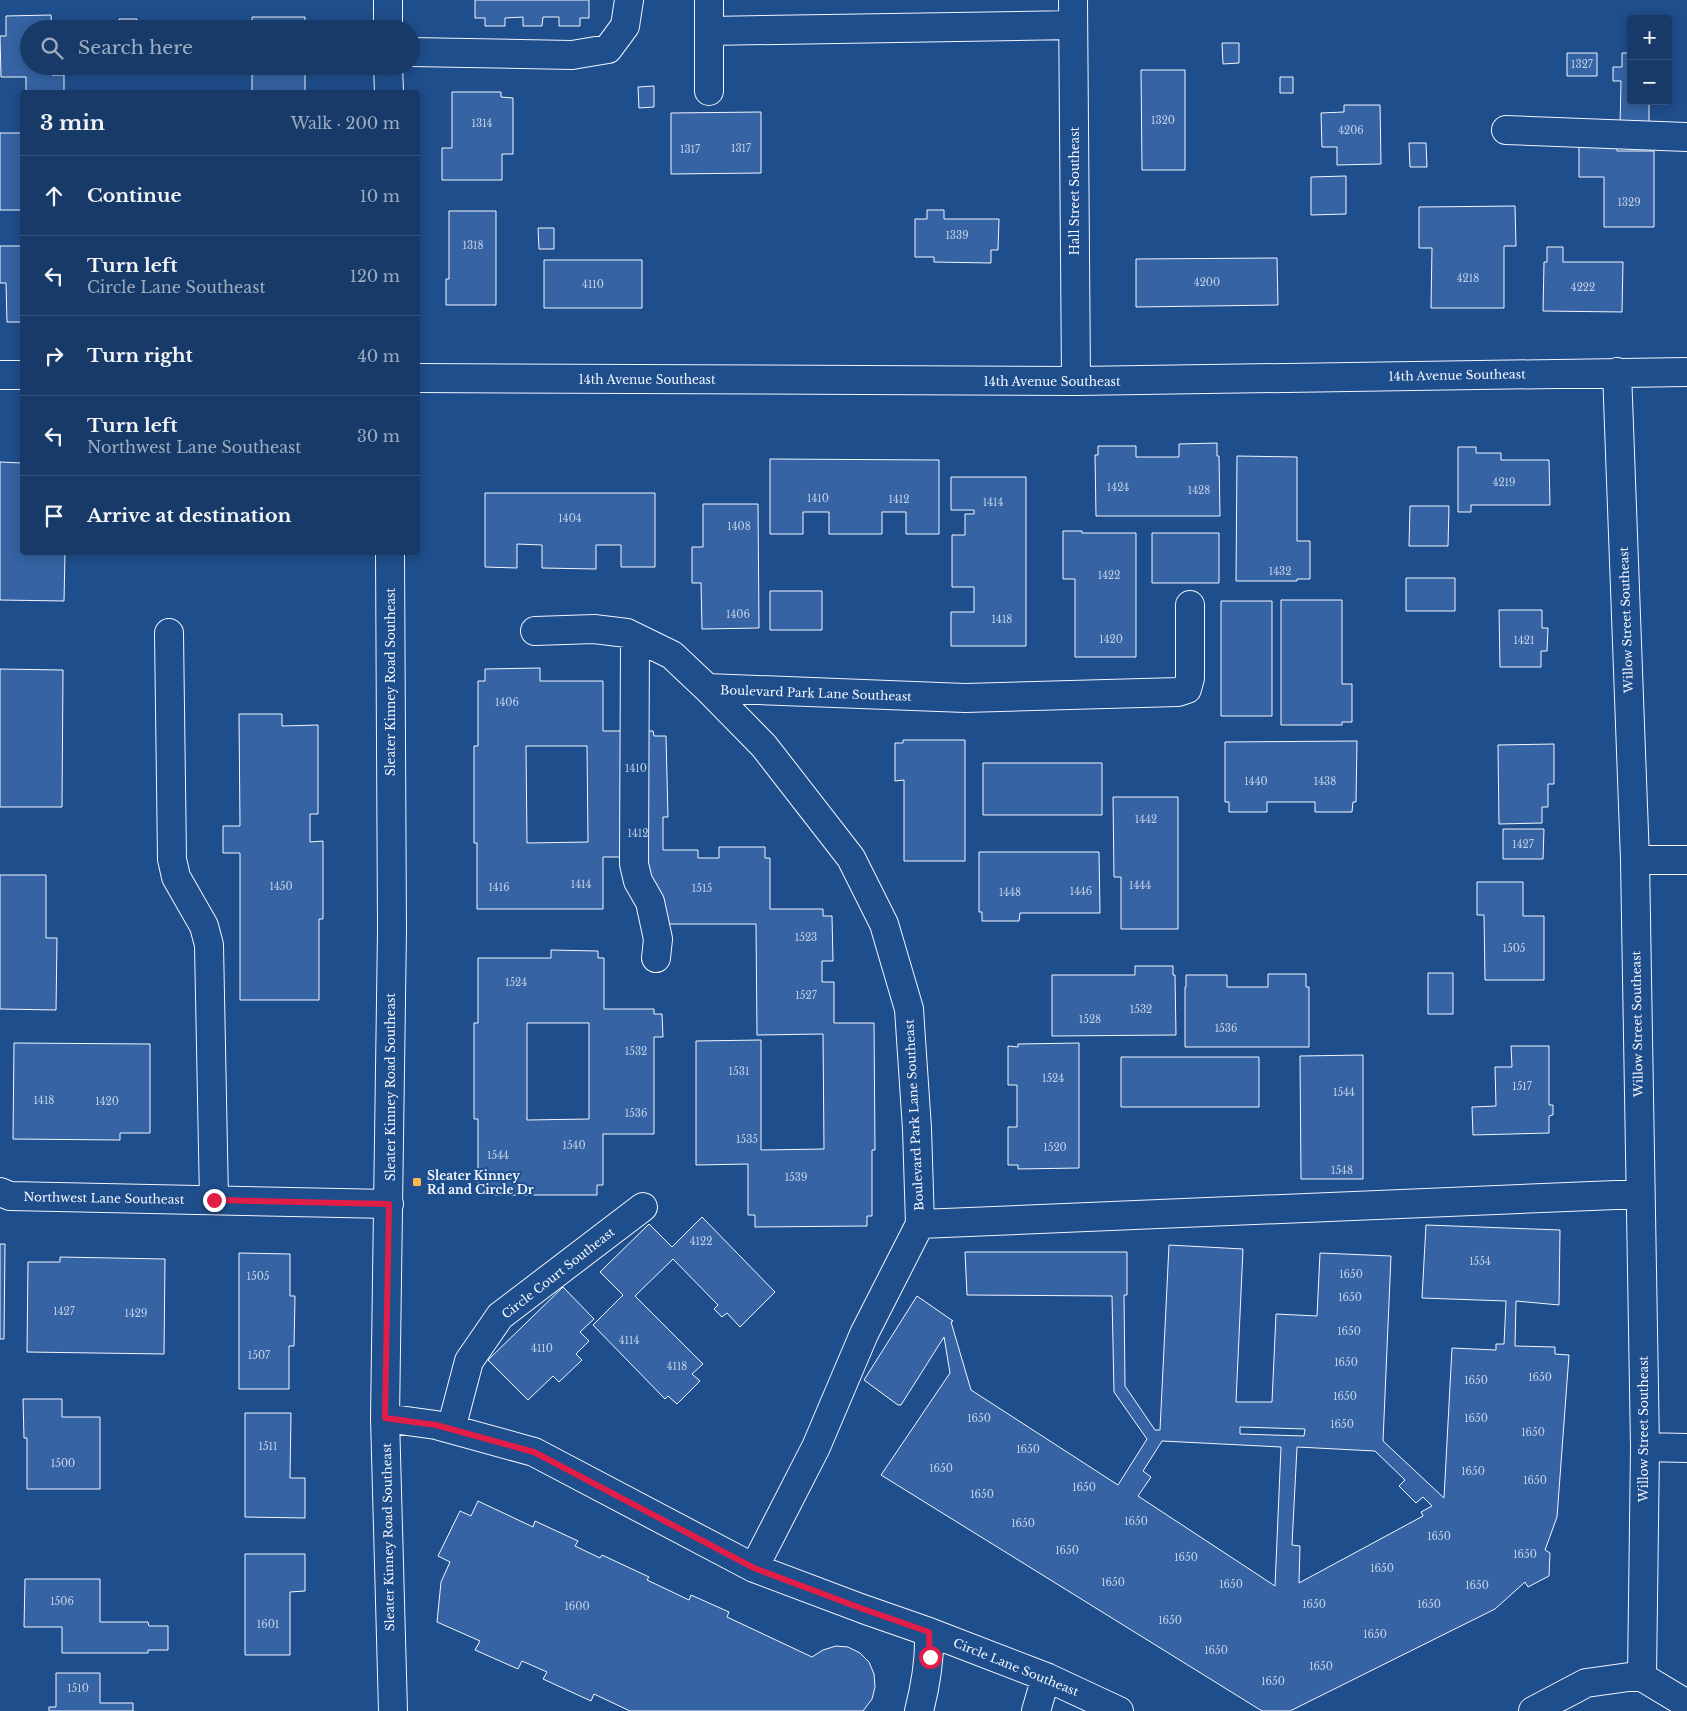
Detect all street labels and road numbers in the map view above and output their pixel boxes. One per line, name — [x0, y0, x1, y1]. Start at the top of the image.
street label: Hall Street Southeast — [1067, 126, 1082, 255]
street label: 14th Avenue Southeast — [1388, 366, 1526, 384]
street label: 14th Avenue Southeast — [578, 372, 716, 387]
street label: 14th Avenue Southeast — [983, 374, 1121, 389]
street label: Willow Street Southeast — [1616, 546, 1636, 694]
street label: Sleater Kinney Road Southeast — [383, 587, 398, 776]
street label: Boulevard Park Lane Southeast — [720, 682, 913, 704]
street label: Willow Street Southeast — [1628, 950, 1646, 1098]
street label: Sleater Kinney Road Southeast — [383, 992, 398, 1181]
street label: Boulevard Park Lane Southeast — [901, 1018, 927, 1211]
street label: Northwest Lane Southeast — [23, 1189, 185, 1207]
street label: Circle Court Southeast — [499, 1224, 618, 1322]
street label: Willow Street Southeast — [1636, 1355, 1651, 1503]
street label: Sleater Kinney Road Southeast — [379, 1442, 397, 1631]
street label: Circle Lane Southeast — [951, 1635, 1081, 1699]

